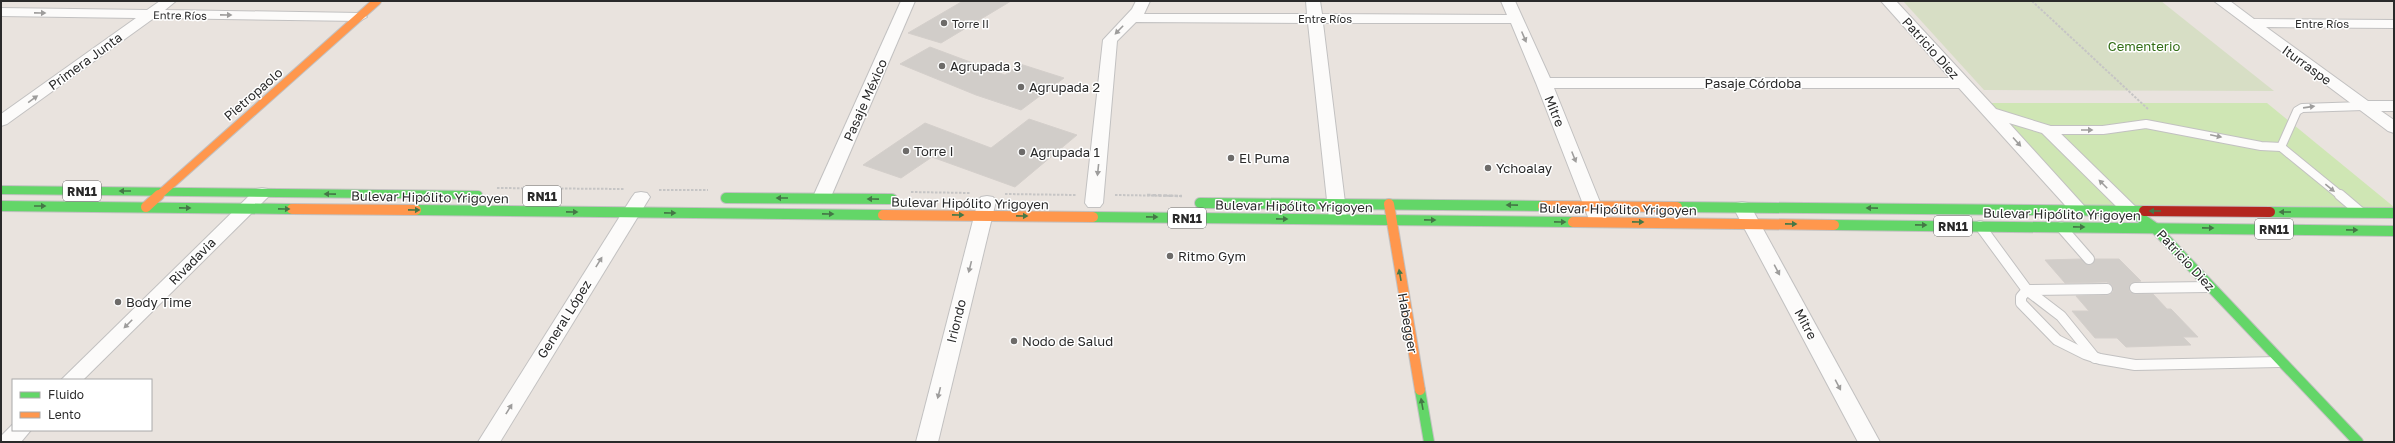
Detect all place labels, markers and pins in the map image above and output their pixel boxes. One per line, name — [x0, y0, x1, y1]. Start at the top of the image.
place label: Torre II — [952, 17, 989, 30]
marker: Torre II — [939, 18, 949, 28]
place label: Agrupada 3 — [950, 58, 1021, 74]
marker: Agrupada 3 — [937, 61, 947, 71]
place label: Agrupada 2 — [1029, 79, 1100, 95]
marker: Agrupada 2 — [1016, 82, 1026, 92]
place label: Torre I — [914, 143, 954, 159]
place label: Agrupada 1 — [1030, 144, 1100, 160]
marker: Torre I — [901, 146, 911, 156]
marker: Agrupada 1 — [1017, 147, 1027, 157]
place label: El Puma — [1239, 150, 1290, 166]
marker: El Puma — [1226, 153, 1236, 163]
place label: Ychoalay — [1496, 160, 1553, 176]
marker: Ychoalay — [1483, 163, 1493, 173]
place label: Ritmo Gym — [1178, 248, 1246, 264]
marker: Ritmo Gym — [1165, 251, 1175, 261]
place label: Body Time — [126, 294, 192, 310]
marker: Body Time — [113, 297, 123, 307]
place label: Nodo de Salud — [1022, 333, 1113, 349]
marker: Nodo de Salud — [1009, 336, 1019, 346]

